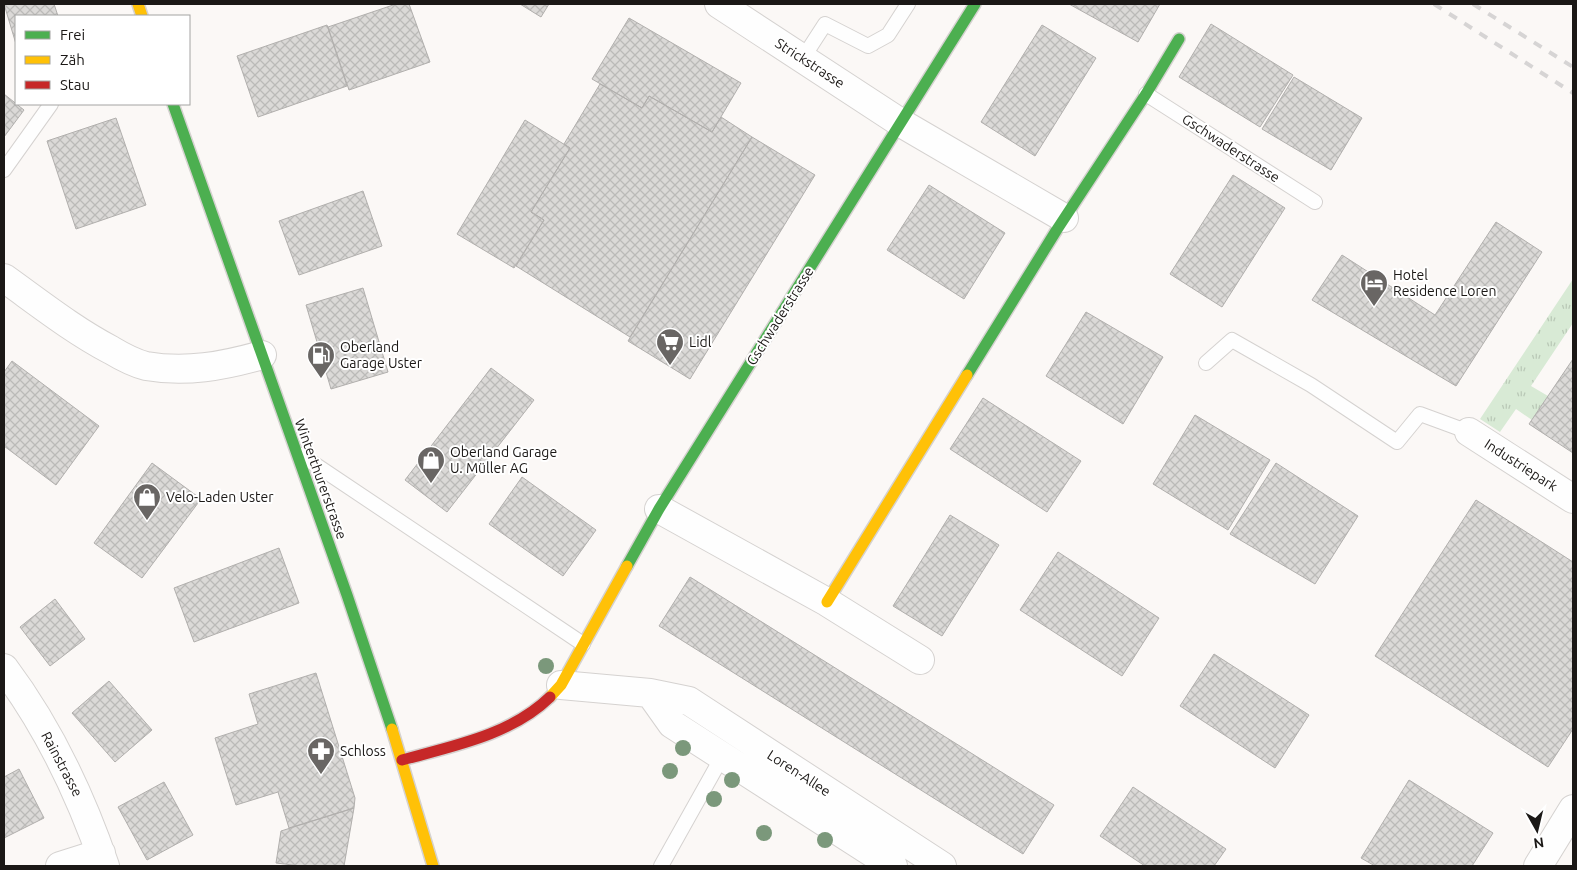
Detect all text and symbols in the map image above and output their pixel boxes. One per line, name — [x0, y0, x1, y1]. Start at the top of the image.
legend — [15, 15, 190, 105]
text: Frei — [60, 26, 85, 43]
street label: Strickstrasse — [772, 35, 848, 91]
text: Zäh — [60, 51, 85, 68]
text: Stau — [60, 76, 90, 93]
street label: Gschwaderstrasse — [1179, 110, 1283, 186]
street label: Gschwaderstrasse — [743, 264, 817, 368]
place label: Hotel Residence Loren — [1393, 267, 1497, 299]
hotel icon: Hotel Residence Loren — [1359, 268, 1389, 307]
supermarket icon: Lidl — [655, 327, 685, 366]
place label: Lidl — [689, 334, 712, 350]
place label: Oberland Garage Uster — [340, 339, 423, 371]
fuel station icon: Oberland Garage Uster — [306, 340, 336, 379]
street label: Winterthurerstrasse — [292, 417, 350, 541]
street label: Industriepark — [1482, 436, 1560, 494]
place label: Oberland Garage U. Müller AG — [450, 444, 557, 476]
shop icon: Oberland Garage U. Müller AG — [416, 445, 446, 484]
shop icon: Velo-Laden Uster — [132, 482, 162, 521]
place label: Velo-Laden Uster — [166, 489, 274, 505]
street label: Rainstrasse — [38, 729, 86, 799]
pharmacy icon: Schloss — [306, 736, 336, 775]
place label: Schloss — [340, 743, 386, 759]
street label: Loren-Allee — [764, 747, 834, 799]
north arrow — [1512, 805, 1562, 855]
text: N — [1533, 834, 1545, 852]

